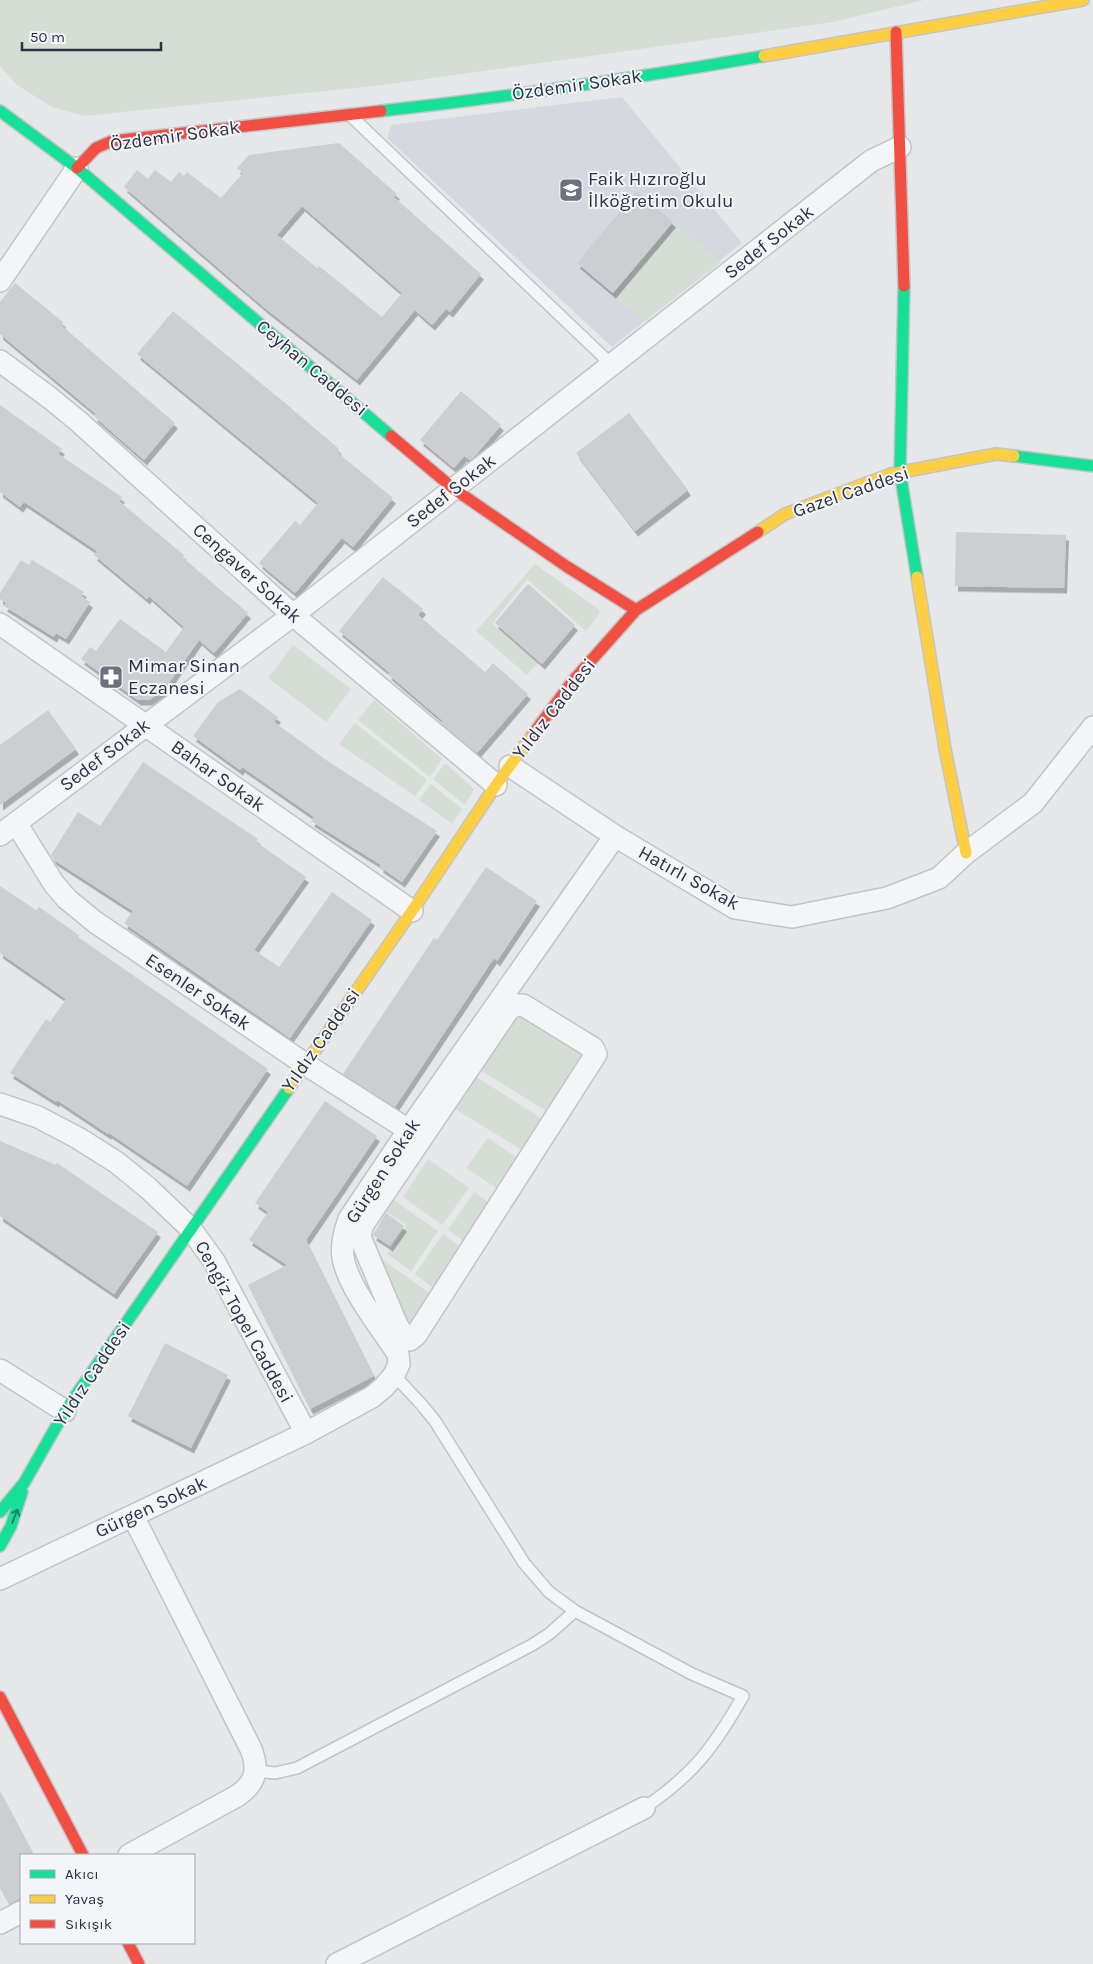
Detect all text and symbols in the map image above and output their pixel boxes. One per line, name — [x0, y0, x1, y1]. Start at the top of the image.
scale bar — [22, 20, 161, 52]
text: 50 m — [30, 28, 65, 46]
street label: Özdemir Sokak — [511, 65, 644, 105]
street label: Özdemir Sokak — [109, 116, 242, 156]
place label: Faik Hızıroğlu İlköğretim Okulu — [588, 168, 733, 212]
school or university icon: Faik Hızıroğlu İlköğretim Okulu — [558, 177, 584, 203]
street label: Sedef Sokak — [720, 200, 818, 284]
street label: Ceyhan Caddesi — [252, 315, 372, 421]
street label: Sedef Sokak — [402, 449, 500, 533]
street label: Gazel Caddesi — [790, 462, 912, 522]
street label: Cengaver Sokak — [188, 518, 306, 628]
street label: Yıldız Caddesi — [508, 654, 600, 764]
place label: Mimar Sinan Eczanesi — [128, 655, 240, 699]
pharmacy icon: Mimar Sinan Eczanesi — [98, 664, 124, 690]
street label: Sedef Sokak — [56, 714, 155, 796]
street label: Bahar Sokak — [167, 736, 269, 817]
street label: Hatırlı Sokak — [635, 841, 744, 915]
street label: Esenler Sokak — [141, 949, 255, 1035]
street label: Yıldız Caddesi — [277, 984, 365, 1096]
street label: Gürgen Sokak — [341, 1114, 425, 1228]
street label: Cengiz Topel Caddesi — [190, 1237, 298, 1407]
street label: Yıldız Caddesi — [49, 1317, 135, 1431]
street label: Gürgen Sokak — [92, 1471, 211, 1542]
one-way arrow — [11, 1509, 20, 1524]
legend — [20, 1854, 195, 1944]
text: Akıcı — [65, 1865, 99, 1883]
text: Yavaş — [65, 1890, 104, 1908]
text: Sıkışık — [65, 1915, 112, 1933]

